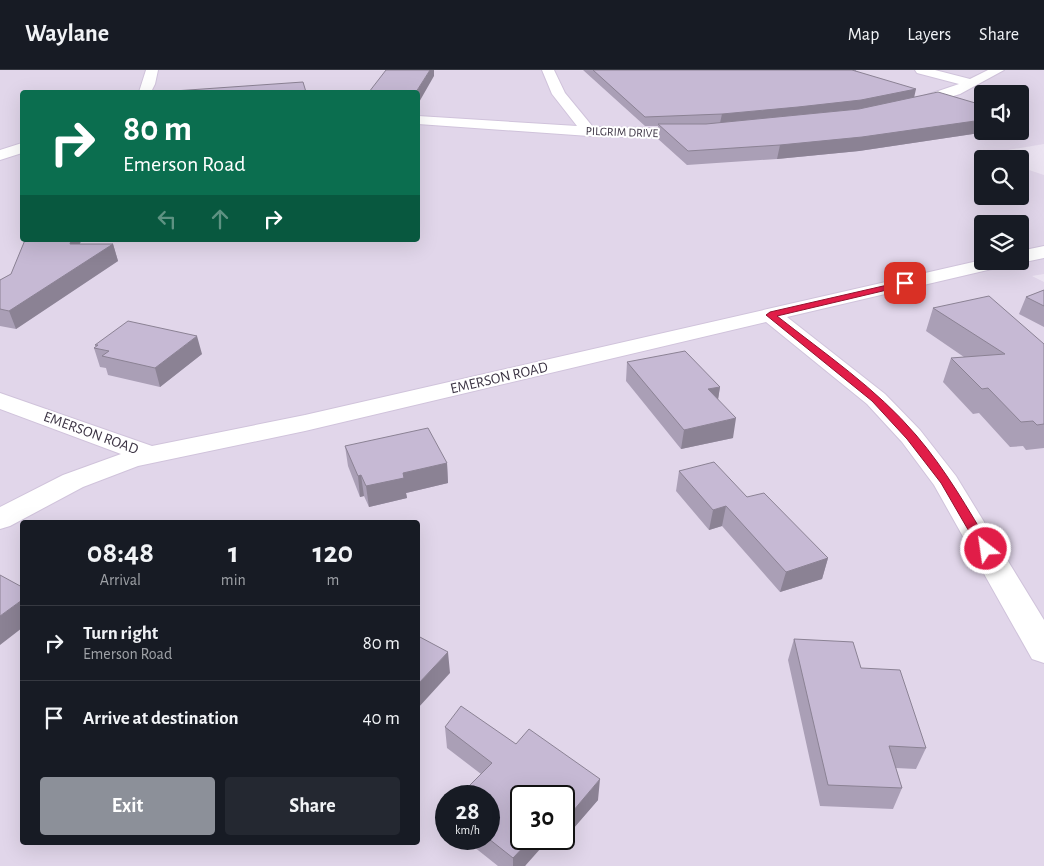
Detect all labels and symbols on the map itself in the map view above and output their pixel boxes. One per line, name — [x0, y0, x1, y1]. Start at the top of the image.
street label: PILGRIM DRIVE — [586, 125, 659, 139]
pin — [884, 262, 926, 304]
street label: EMERSON ROAD — [449, 359, 550, 397]
street label: EMERSON ROAD — [42, 409, 141, 457]
position arrow — [959, 522, 1011, 574]
speed limit sign: 30 — [510, 785, 575, 850]

